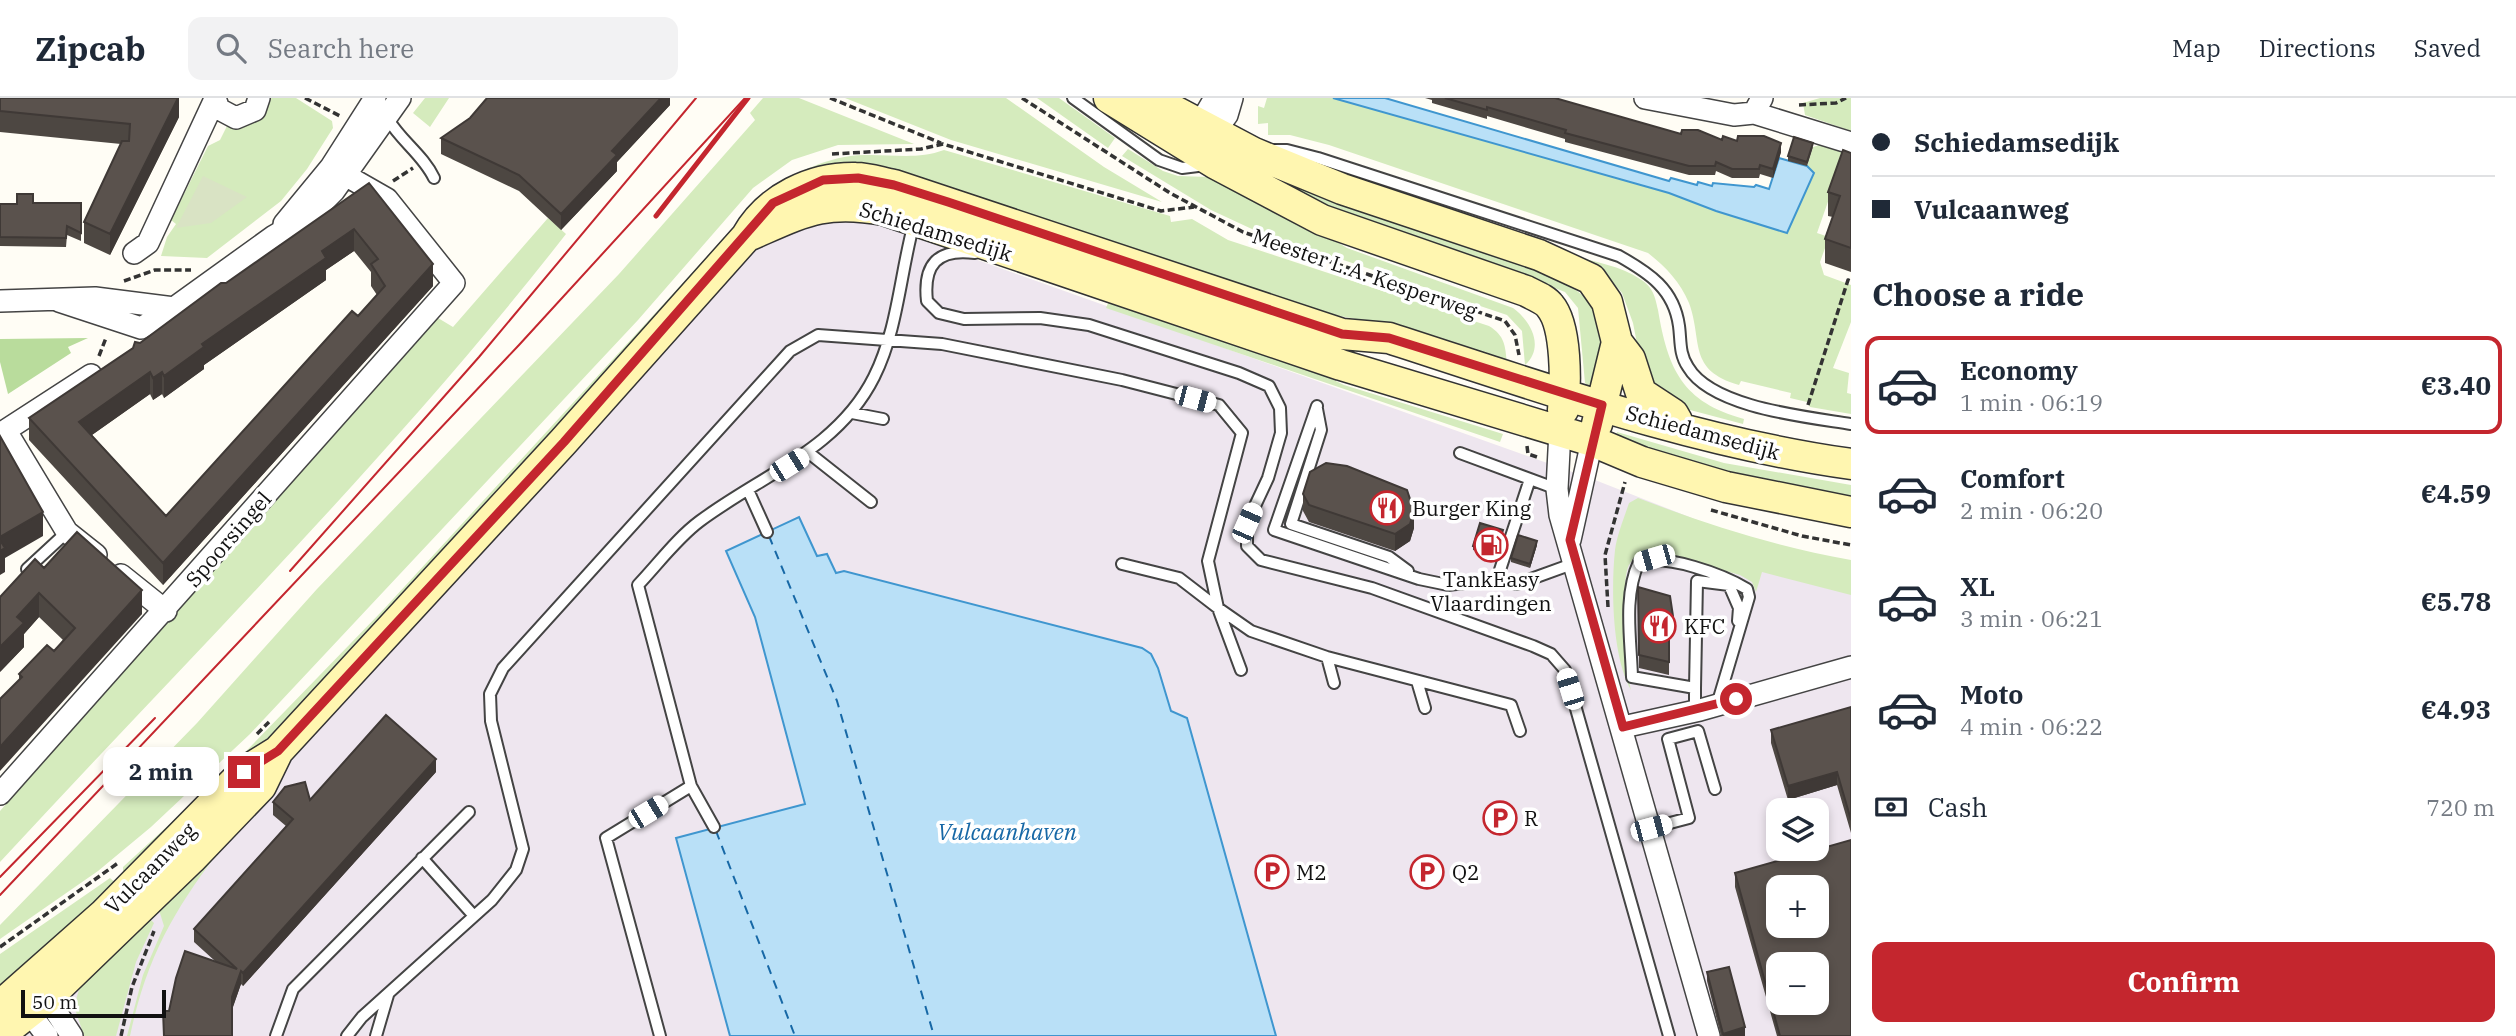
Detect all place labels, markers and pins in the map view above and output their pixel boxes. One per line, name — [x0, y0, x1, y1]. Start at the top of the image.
restaurant icon: Burger King — [1368, 489, 1406, 527]
place label: Burger King — [1412, 494, 1532, 522]
fuel station icon: TankEasy Vlaardingen — [1472, 526, 1510, 564]
place label: TankEasy Vlaardingen — [1430, 565, 1552, 617]
restaurant icon: KFC — [1640, 607, 1678, 645]
place label: KFC — [1684, 612, 1725, 640]
parking icon: R — [1481, 799, 1519, 837]
place label: R — [1524, 804, 1538, 832]
parking icon: M2 — [1253, 853, 1291, 891]
parking icon: Q2 — [1408, 853, 1446, 891]
place label: M2 — [1296, 858, 1327, 886]
place label: Q2 — [1452, 858, 1480, 886]

